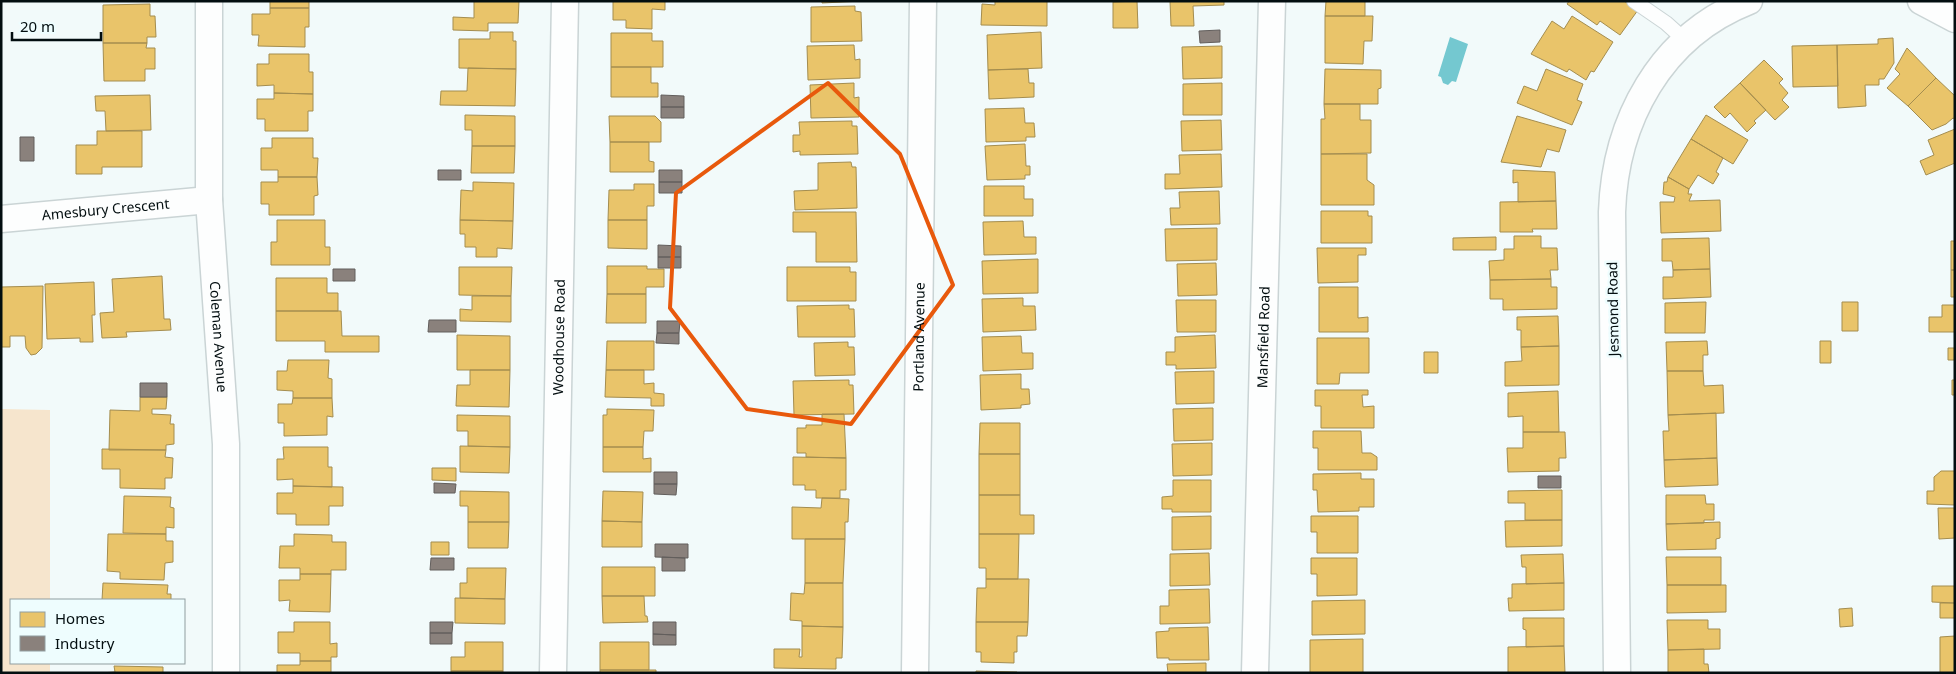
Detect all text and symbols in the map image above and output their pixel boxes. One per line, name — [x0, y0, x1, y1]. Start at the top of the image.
scale bar — [12, 10, 101, 42]
text: 20 m — [20, 16, 55, 36]
street label: Amesbury Crescent — [41, 194, 170, 224]
street label: Jesmond Road — [1602, 262, 1623, 358]
street label: Woodhouse Road — [548, 279, 569, 395]
street label: Coleman Avenue — [206, 280, 232, 393]
street label: Portland Avenue — [908, 282, 929, 392]
street label: Mansfield Road — [1252, 286, 1274, 388]
legend — [10, 599, 185, 664]
text: Homes — [55, 608, 105, 628]
text: Industry — [55, 633, 115, 653]

